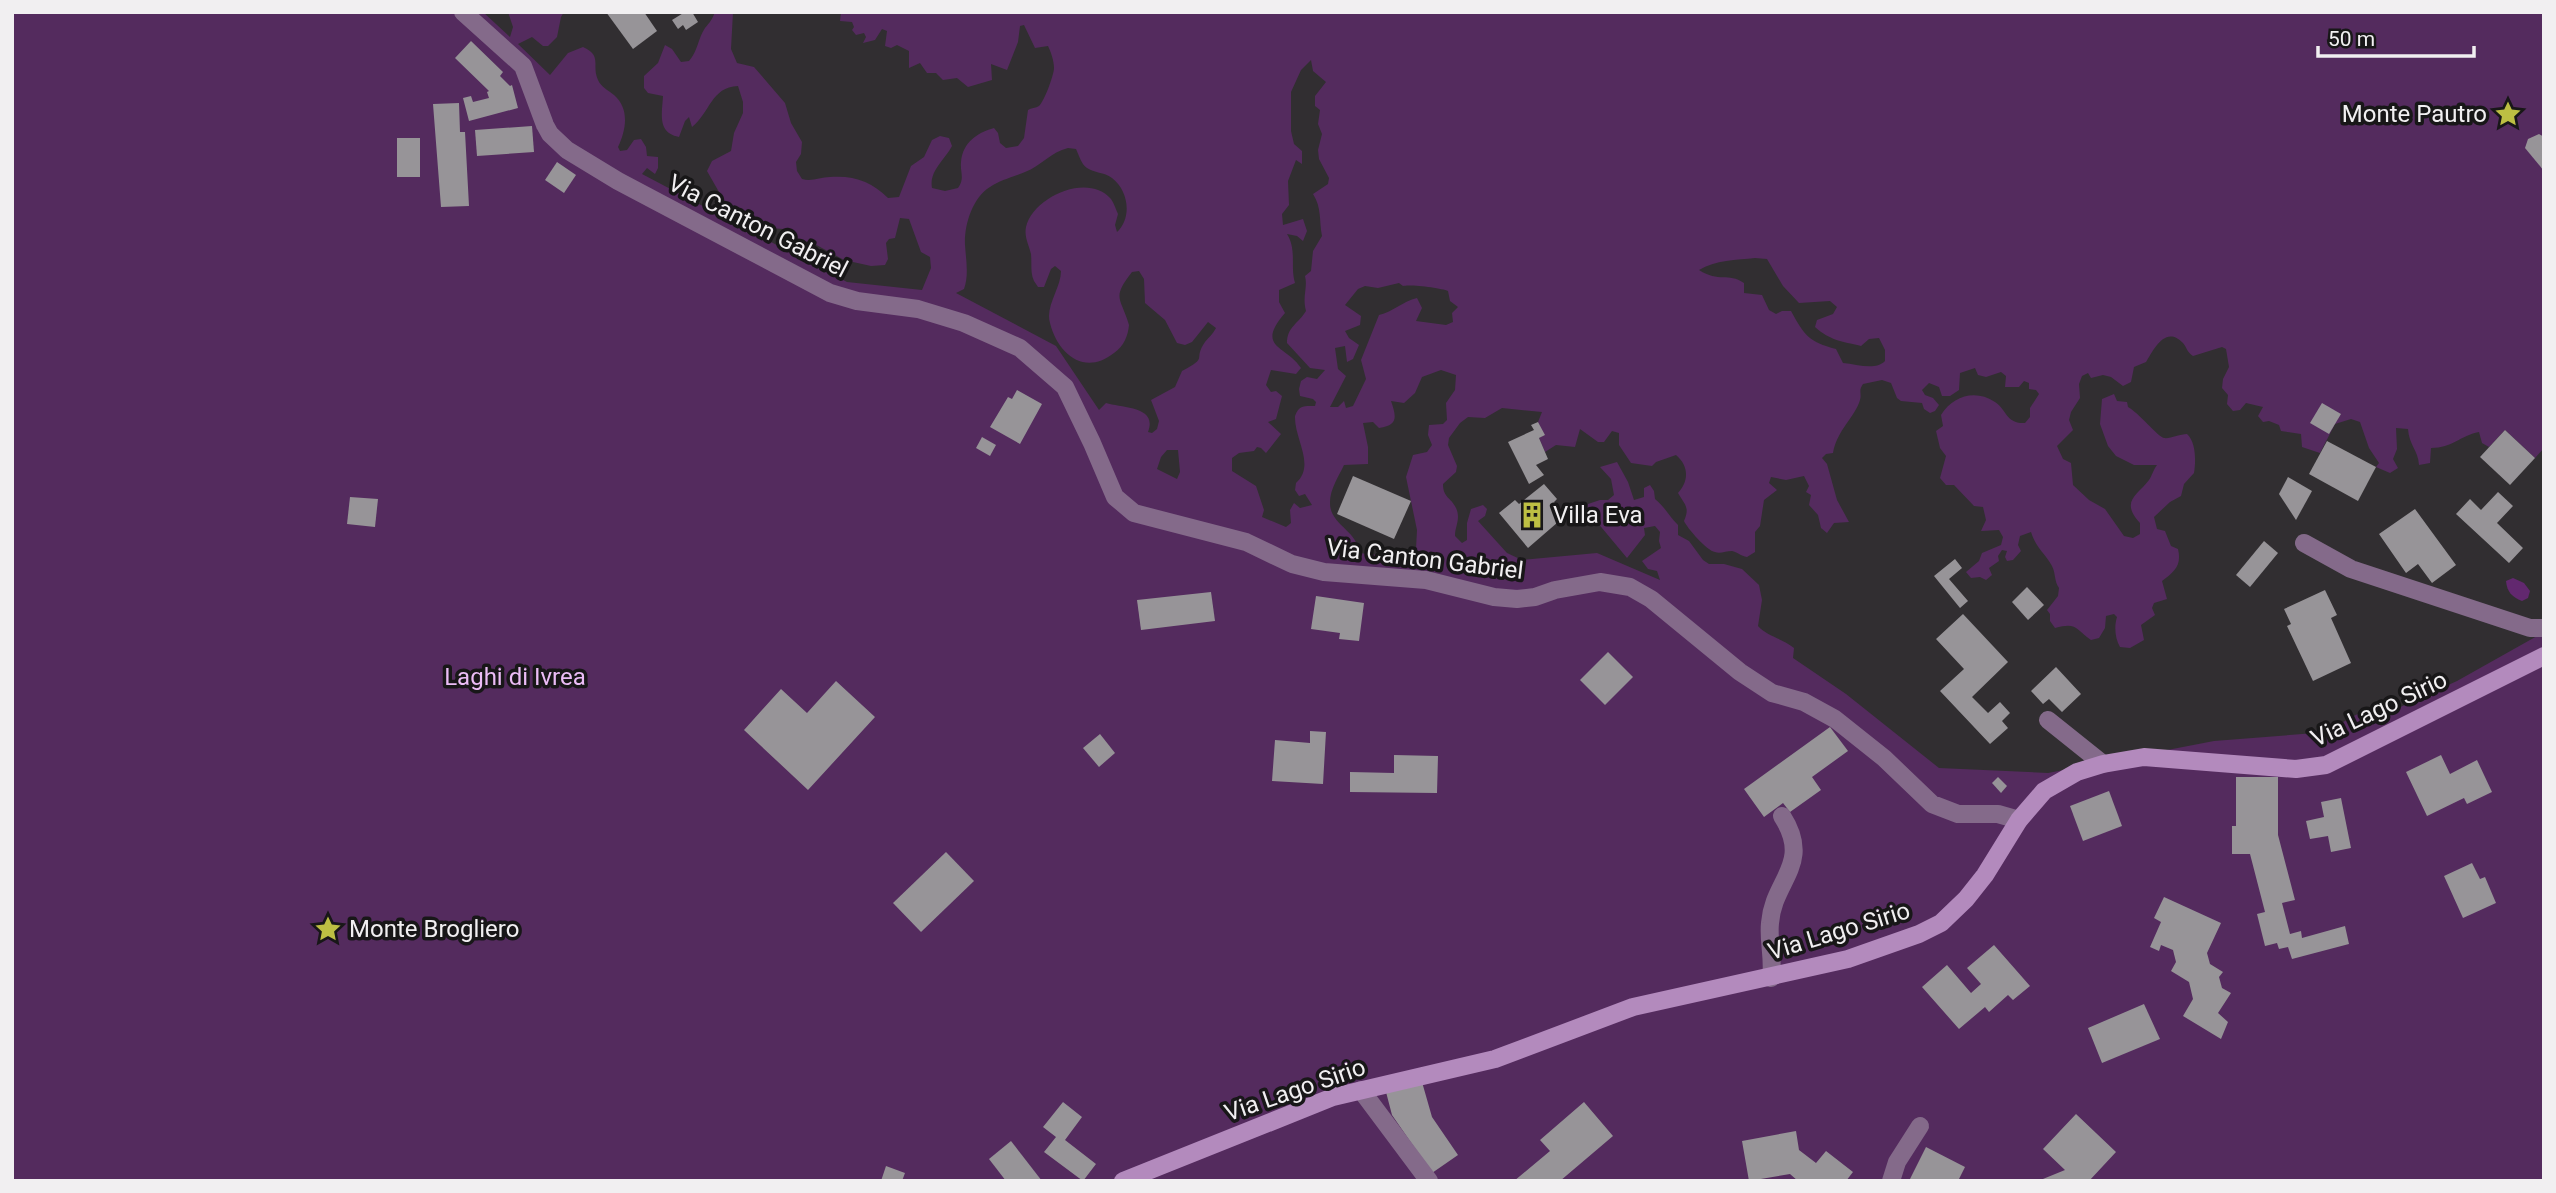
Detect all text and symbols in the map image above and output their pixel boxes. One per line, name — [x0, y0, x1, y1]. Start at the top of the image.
scale bar — [2318, 14, 2474, 58]
text: 50 m — [2328, 27, 2375, 51]
place icon: Monte Pautro — [2493, 99, 2523, 129]
place label: Monte Pautro — [2342, 100, 2487, 128]
street label: Via Canton Gabriel — [663, 169, 853, 283]
building icon: Villa Eva — [1517, 500, 1547, 530]
place label: Villa Eva — [1553, 501, 1643, 529]
street label: Via Canton Gabriel — [1325, 533, 1525, 585]
park label: Laghi di Ivrea — [444, 663, 586, 691]
street label: Via Lago Sirio — [2306, 665, 2452, 753]
street label: Via Lago Sirio — [1765, 896, 1913, 966]
place icon: Monte Brogliero — [313, 914, 343, 944]
place label: Monte Brogliero — [349, 915, 519, 943]
street label: Via Lago Sirio — [1221, 1053, 1369, 1127]

